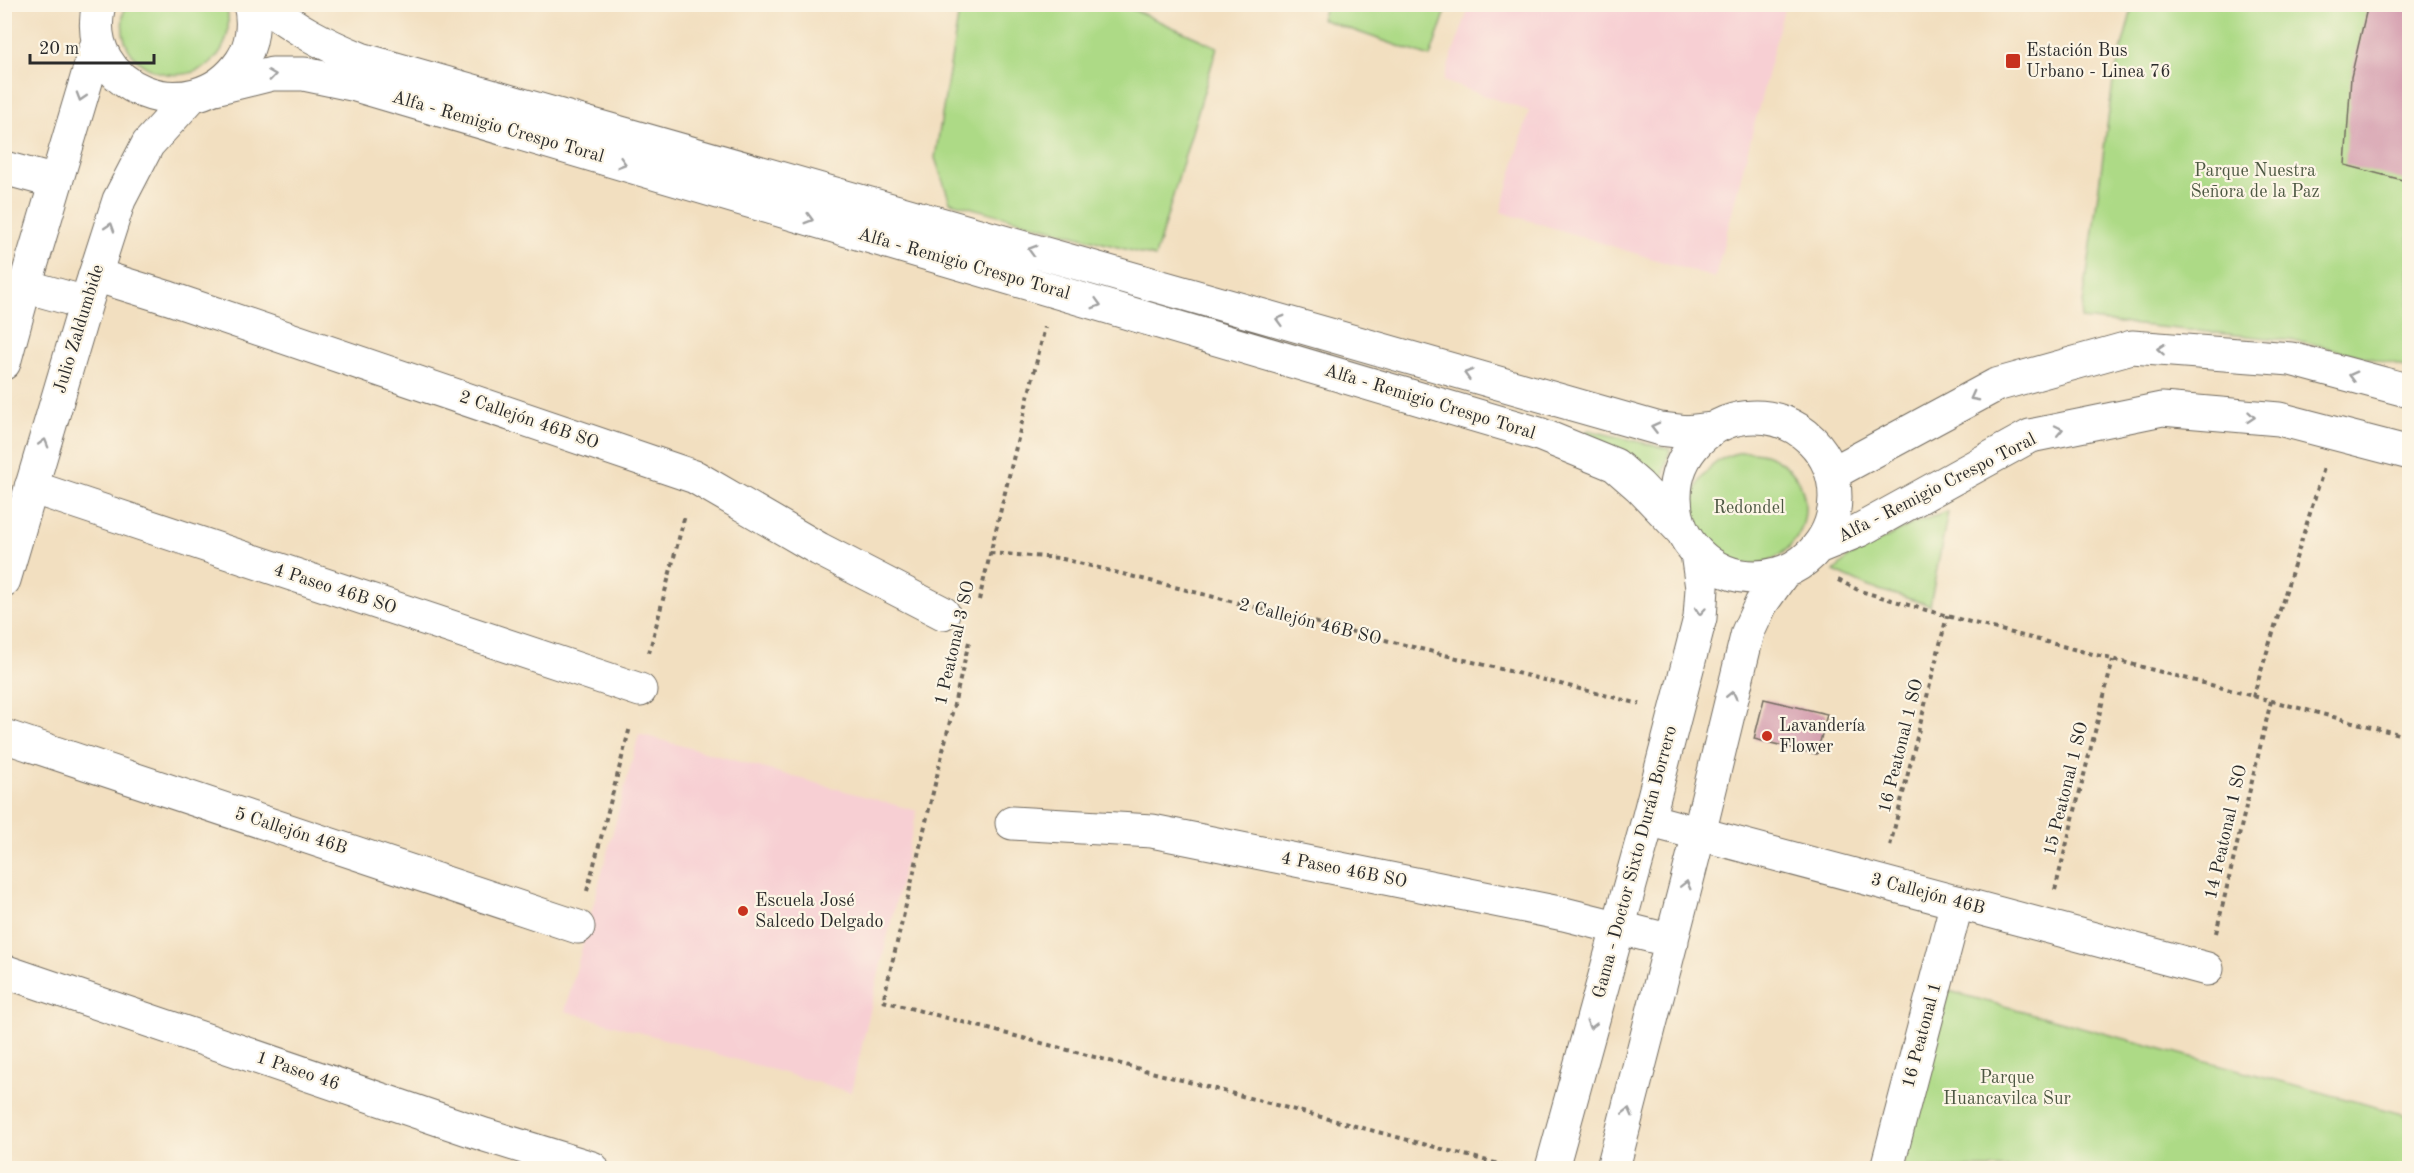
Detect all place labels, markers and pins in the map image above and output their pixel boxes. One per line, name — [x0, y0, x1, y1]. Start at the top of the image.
place label: Estación Bus Urbano - Linea 76 — [2026, 42, 2171, 81]
marker: Estación Bus Urbano - Linea 76 — [2004, 52, 2022, 70]
place label: Lavandería Flower — [1779, 717, 1866, 756]
marker: Lavandería Flower — [1760, 729, 1774, 743]
place label: Escuela José Salcedo Delgado — [755, 892, 884, 931]
marker: Escuela José Salcedo Delgado — [736, 904, 750, 918]

